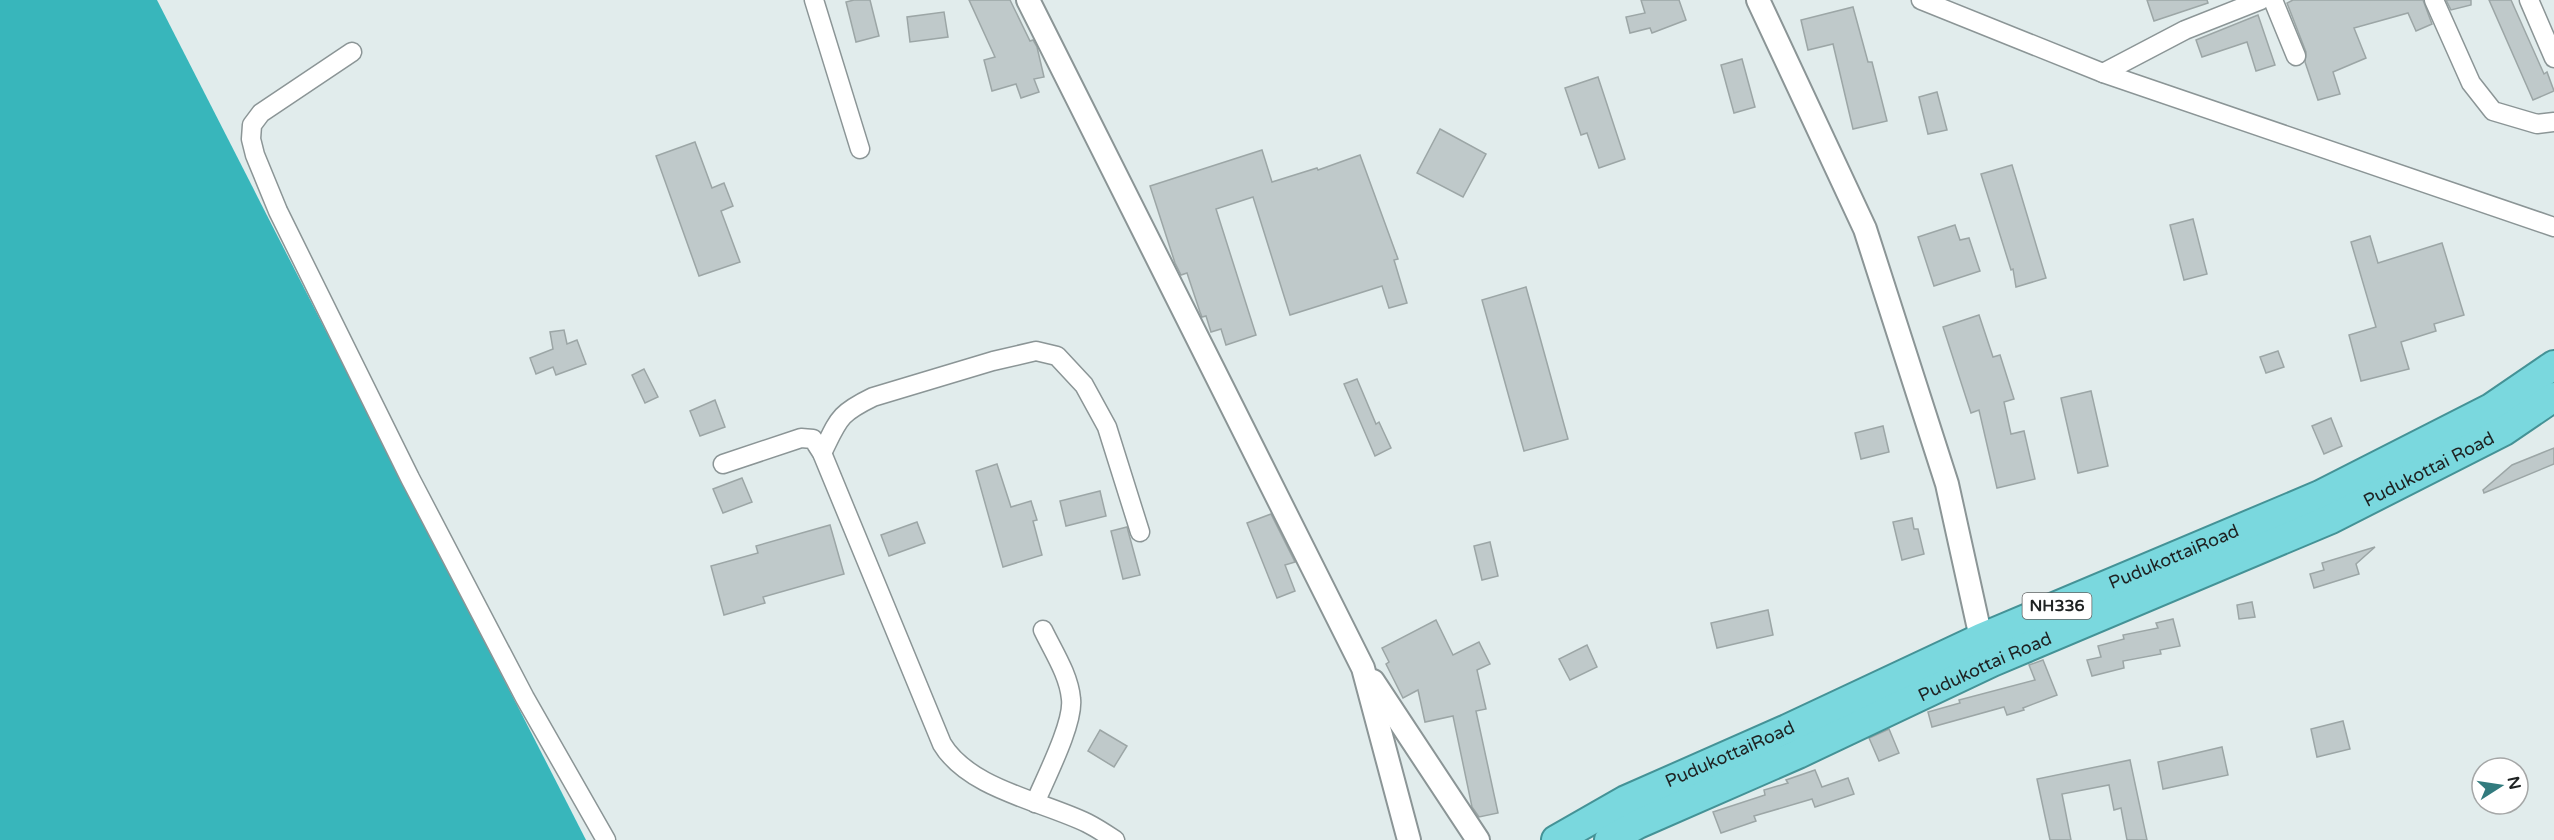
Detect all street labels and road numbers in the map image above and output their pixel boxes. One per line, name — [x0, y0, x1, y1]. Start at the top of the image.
street label: Pudukottai Road — [2359, 427, 2498, 512]
street label: PudukottaiRoad — [2105, 520, 2242, 594]
road number: NH336 — [2022, 593, 2092, 619]
street label: Pudukottai Road — [1915, 627, 2055, 706]
street label: PudukottaiRoad — [1662, 716, 1798, 792]

